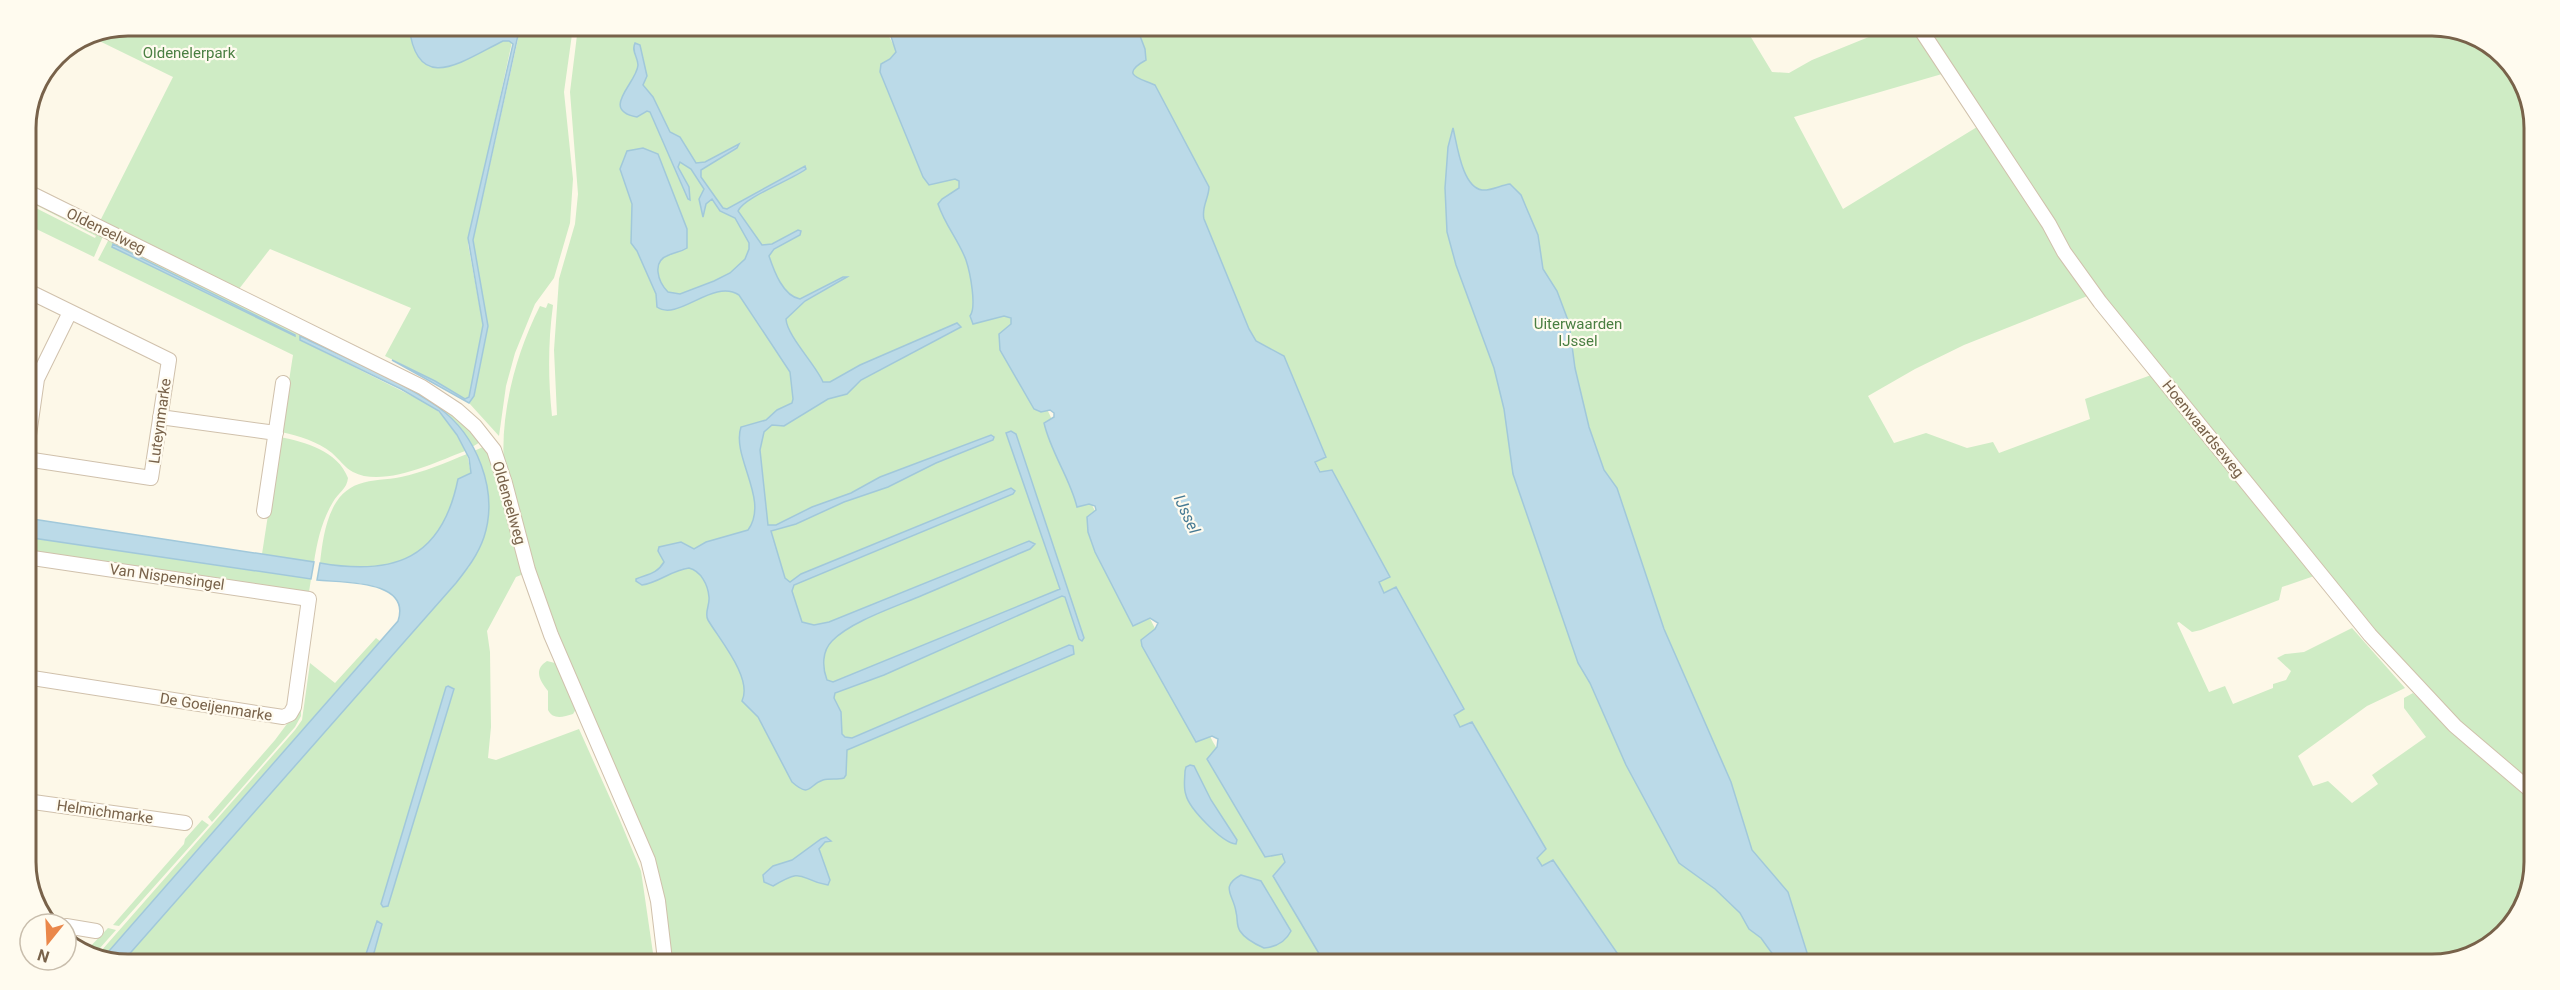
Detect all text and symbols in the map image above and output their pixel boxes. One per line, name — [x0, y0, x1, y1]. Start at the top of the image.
park label: Oldenelerpark — [143, 44, 236, 62]
street label: Oldeneelweg — [63, 204, 149, 258]
park label: Uiterwaarden IJssel — [1534, 315, 1622, 350]
street label: Luteynmarke — [145, 377, 175, 465]
street label: Hoenwaardseweg — [2158, 377, 2248, 481]
street label: Oldeneelweg — [489, 459, 529, 547]
water label: IJssel — [1170, 491, 1204, 537]
street label: Van Nispensingel — [108, 560, 226, 594]
street label: De Goeijenmarke — [159, 689, 274, 725]
street label: Helmichmarke — [56, 796, 154, 828]
north arrow — [18, 912, 78, 972]
text: N — [35, 945, 52, 967]

